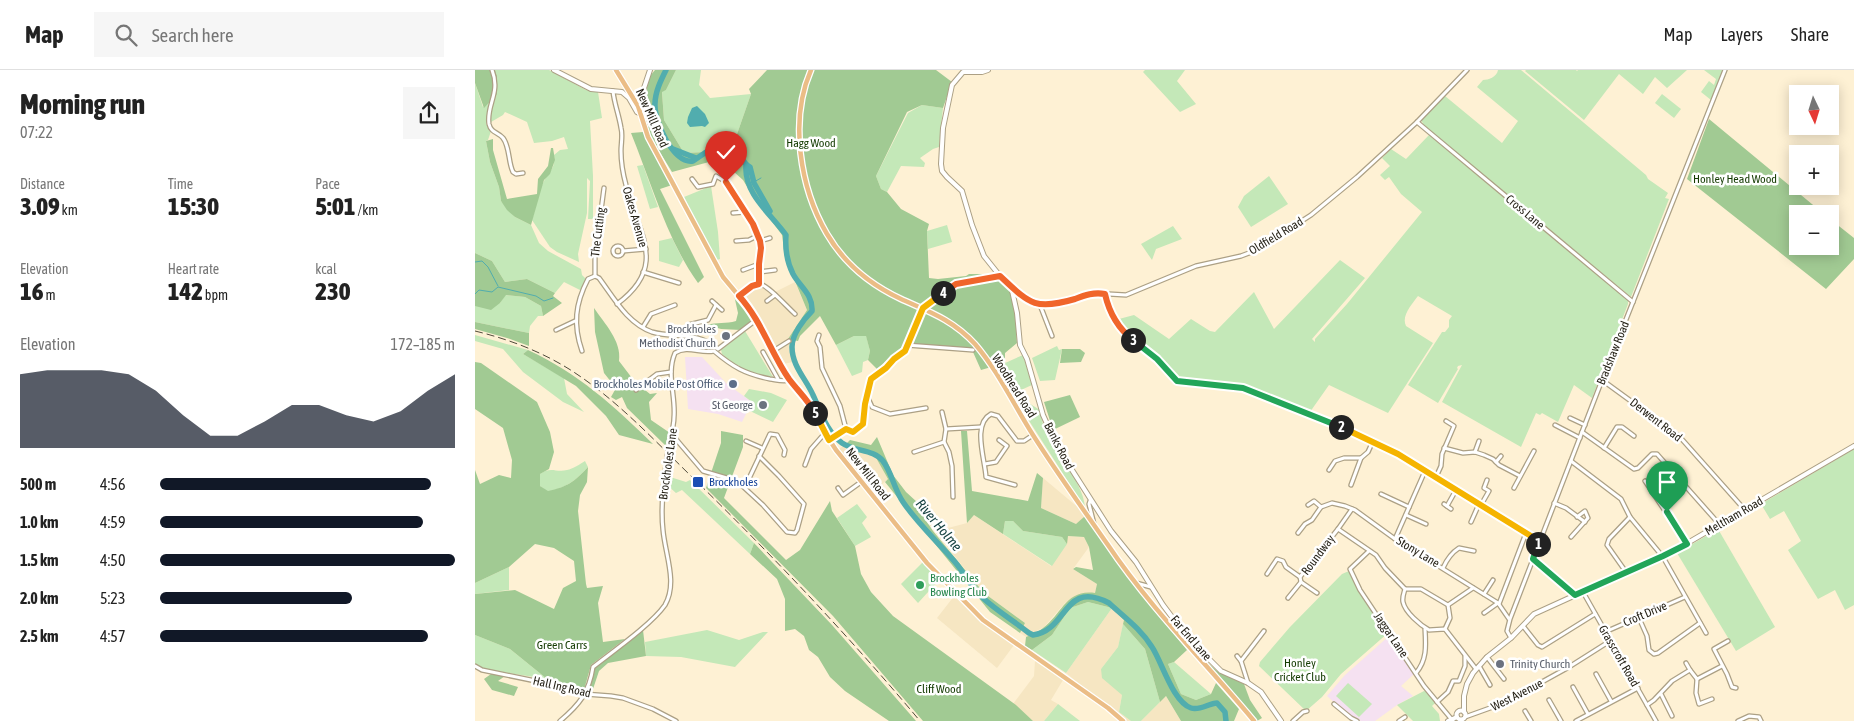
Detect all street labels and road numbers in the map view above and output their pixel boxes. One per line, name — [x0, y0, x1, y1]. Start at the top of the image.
street label: New Mill Road — [633, 86, 671, 150]
street label: Oakes Avenue — [620, 185, 650, 249]
street label: Cross Lane — [1503, 192, 1547, 232]
street label: The Cutting — [588, 206, 608, 258]
street label: Oldfield Road — [1246, 214, 1306, 258]
street label: Bradshaw Road — [1594, 319, 1632, 387]
street label: Woodhead Road — [989, 352, 1039, 420]
street label: Derwent Road — [1627, 395, 1685, 445]
street label: Banks Road — [1041, 420, 1077, 472]
street label: Brockholes Lane — [656, 427, 680, 501]
street label: New Mill Road — [843, 445, 893, 503]
street label: Meltham Road — [1702, 494, 1766, 538]
street label: Roundway — [1298, 532, 1338, 578]
street label: Stony Lane — [1394, 534, 1442, 570]
street label: Croft Drive — [1621, 599, 1669, 629]
street label: Jaggar Lane — [1371, 610, 1411, 660]
street label: Far End Lane — [1168, 613, 1214, 663]
street label: Grasscroft Road — [1596, 623, 1642, 689]
street label: Hall Ing Road — [532, 674, 592, 700]
street label: West Avenue — [1489, 676, 1545, 714]

